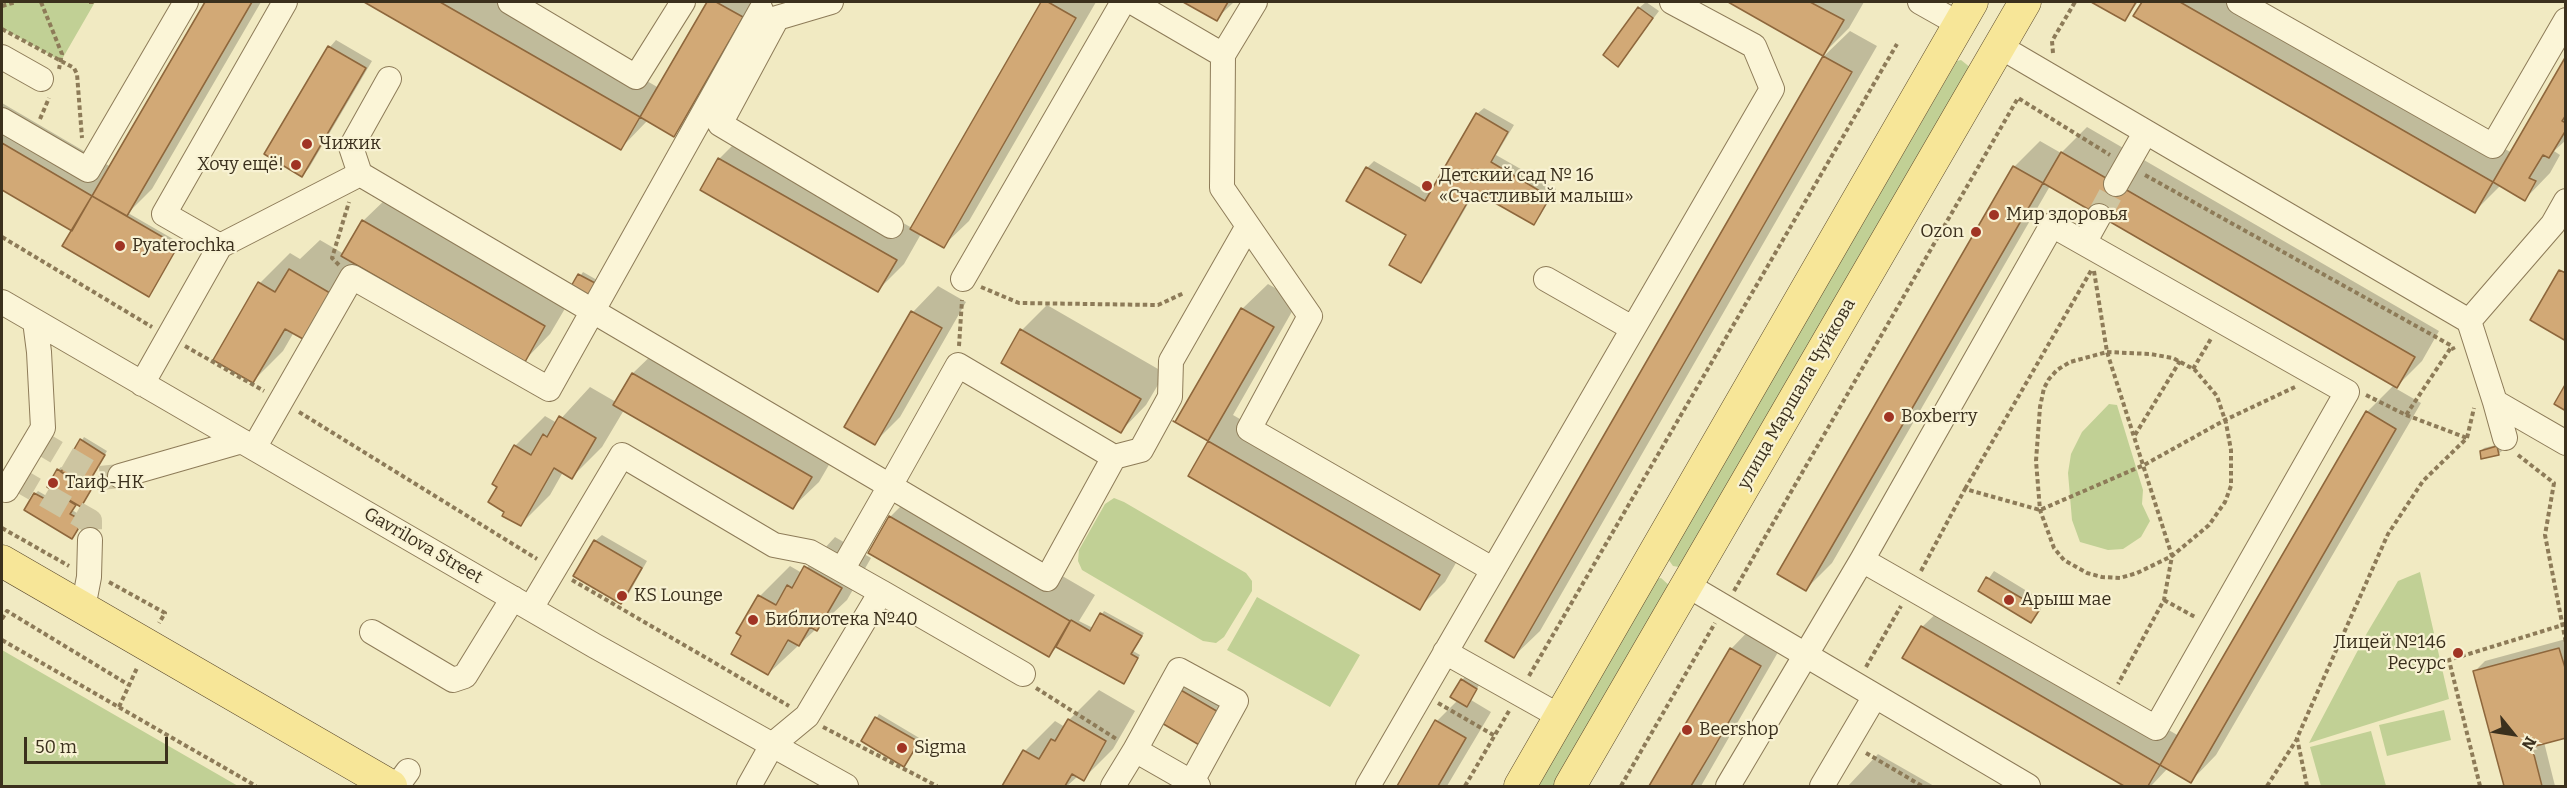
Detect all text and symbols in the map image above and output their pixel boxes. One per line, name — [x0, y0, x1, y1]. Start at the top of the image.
place label: Чижик — [319, 133, 381, 155]
marker: Чижик — [300, 137, 314, 151]
place label: Хочу ещё! — [197, 154, 284, 176]
marker: Хочу ещё! — [289, 158, 303, 172]
place label: Детский сад № 16 «Счастливый малыш» — [1439, 165, 1633, 207]
marker: Детский сад № 16 «Счастливый малыш» — [1420, 179, 1434, 193]
place label: Мир здоровья — [2006, 204, 2128, 226]
marker: Мир здоровья — [1987, 208, 2001, 222]
place label: Ozon — [1920, 221, 1964, 243]
marker: Ozon — [1969, 225, 1983, 239]
place label: Pyaterochka — [132, 235, 235, 257]
marker: Pyaterochka — [113, 239, 127, 253]
street label: улица Маршала Чуйкова — [1733, 295, 1861, 493]
place label: Boxberry — [1901, 406, 1977, 428]
marker: Boxberry — [1882, 410, 1896, 424]
place label: Таиф-НК — [65, 472, 144, 494]
marker: Таиф-НК — [46, 476, 60, 490]
street label: Gavrilova Street — [360, 503, 486, 589]
place label: KS Lounge — [634, 585, 723, 607]
marker: KS Lounge — [615, 589, 629, 603]
place label: Арыш мае — [2021, 589, 2111, 611]
marker: Арыш мае — [2002, 593, 2016, 607]
place label: Библиотека №40 — [765, 609, 918, 631]
marker: Библиотека №40 — [746, 613, 760, 627]
place label: Лицей №146 Ресурс — [2333, 632, 2446, 674]
marker: Лицей №146 Ресурс — [2451, 646, 2465, 660]
north arrow — [2483, 704, 2543, 764]
place label: Beershop — [1699, 719, 1779, 741]
marker: Beershop — [1680, 723, 1694, 737]
scale bar — [27, 725, 171, 763]
text: N — [2518, 733, 2540, 753]
text: 50 m — [35, 736, 77, 758]
place label: Sigma — [914, 737, 966, 759]
marker: Sigma — [895, 741, 909, 755]

